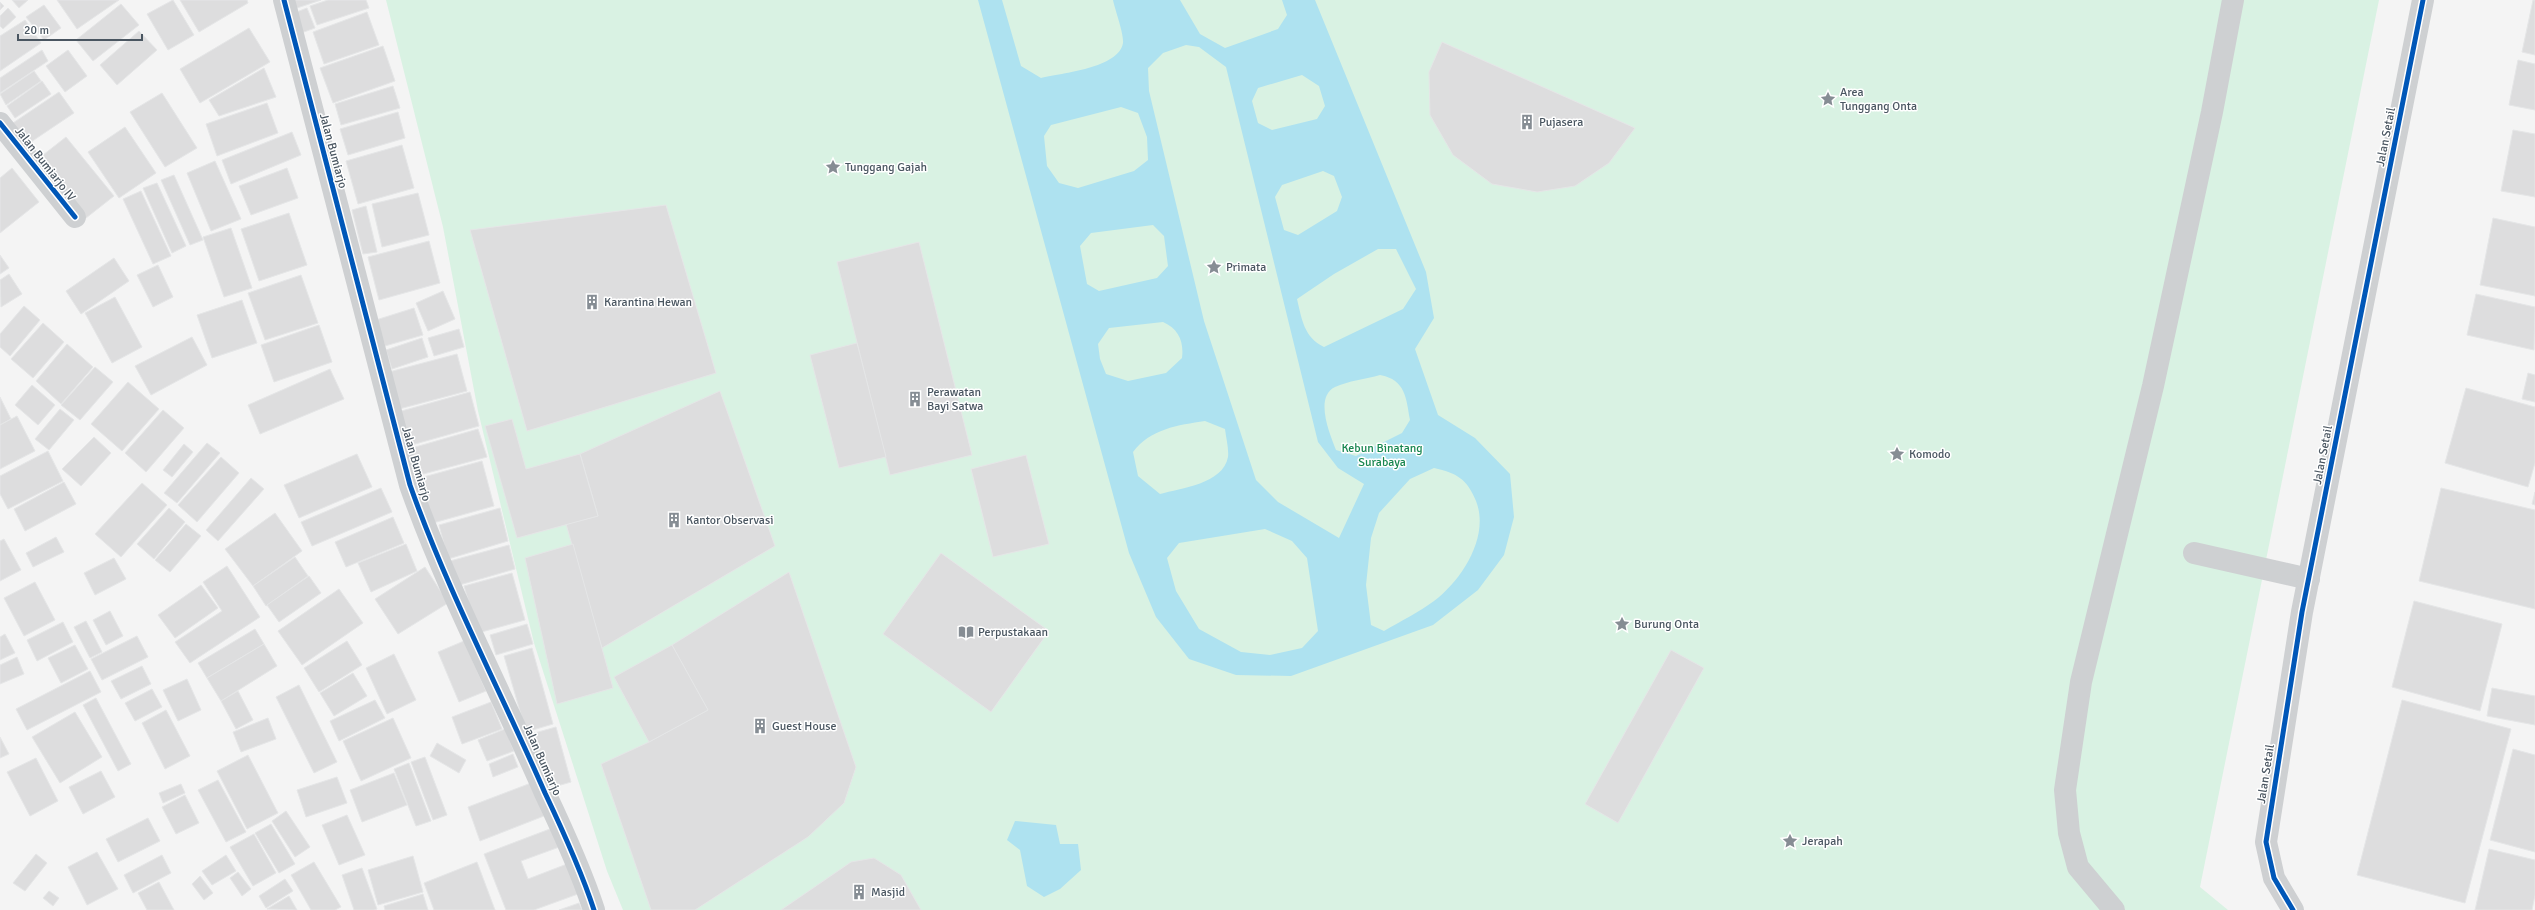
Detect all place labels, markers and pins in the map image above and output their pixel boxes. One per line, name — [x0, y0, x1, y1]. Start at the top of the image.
place label: Area Tunggang Onta — [1840, 85, 1917, 114]
place icon: Area Tunggang Onta — [1819, 90, 1837, 108]
building icon: Pujasera — [1518, 113, 1536, 131]
place label: Pujasera — [1539, 115, 1583, 130]
place icon: Tunggang Gajah — [824, 158, 842, 176]
place label: Tunggang Gajah — [845, 160, 927, 175]
place icon: Primata — [1205, 258, 1223, 276]
place label: Primata — [1226, 260, 1266, 275]
building icon: Karantina Hewan — [583, 293, 601, 311]
place label: Karantina Hewan — [604, 295, 692, 310]
place label: Perawatan Bayi Satwa — [927, 385, 983, 414]
building icon: Perawatan Bayi Satwa — [906, 390, 924, 408]
place icon: Komodo — [1888, 445, 1906, 463]
place label: Komodo — [1909, 447, 1951, 462]
building icon: Kantor Observasi — [665, 511, 683, 529]
place label: Kantor Observasi — [686, 513, 773, 528]
place icon: Burung Onta — [1613, 615, 1631, 633]
place label: Burung Onta — [1634, 617, 1699, 632]
library icon: Perpustakaan — [957, 623, 975, 641]
place label: Perpustakaan — [978, 625, 1048, 640]
building icon: Guest House — [751, 717, 769, 735]
place label: Guest House — [772, 719, 837, 734]
place icon: Jerapah — [1781, 832, 1799, 850]
place label: Jerapah — [1802, 834, 1843, 849]
building icon: Masjid — [850, 883, 868, 901]
place label: Masjid — [871, 885, 905, 900]

